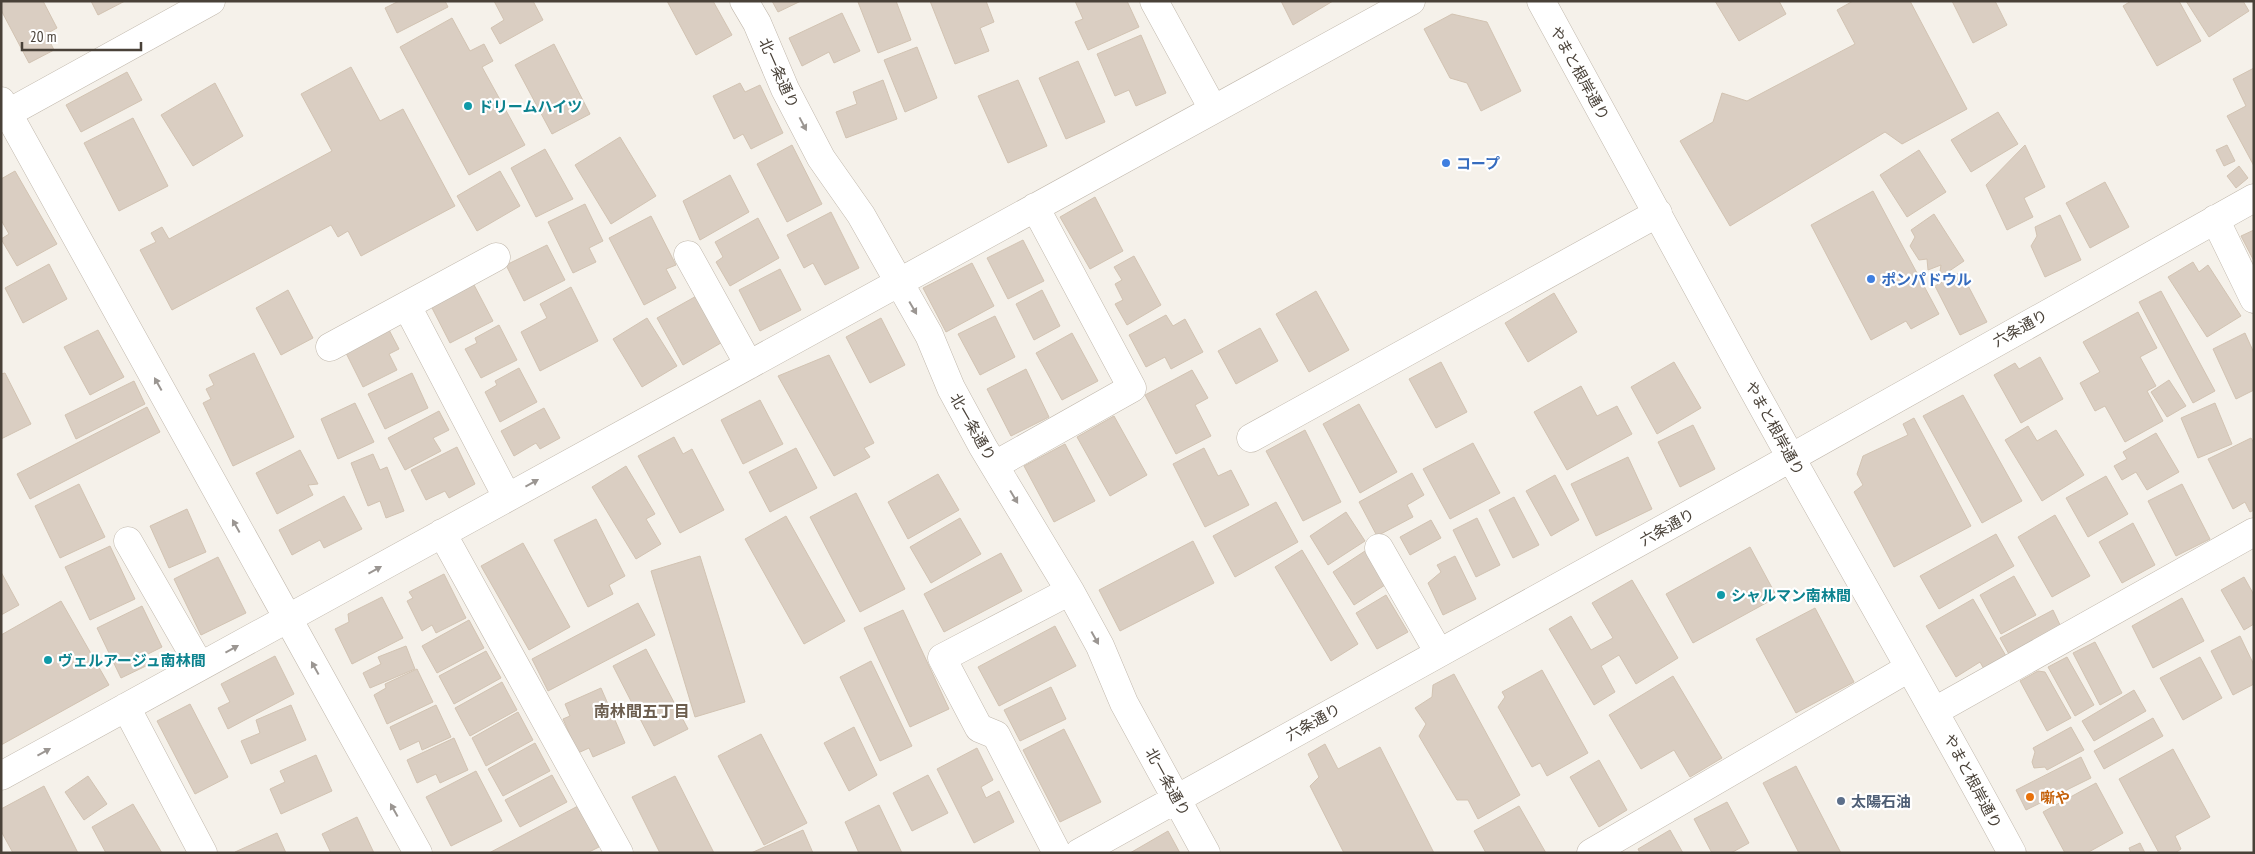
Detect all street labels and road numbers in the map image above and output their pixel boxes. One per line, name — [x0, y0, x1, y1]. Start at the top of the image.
street label: やまと根岸通り — [1546, 22, 1614, 124]
street label: 北一条通り — [755, 35, 803, 111]
street label: 六条通り — [1989, 305, 2051, 351]
street label: やまと根岸通り — [1741, 377, 1809, 479]
street label: 北一条通り — [946, 390, 1000, 464]
street label: 六条通り — [1636, 504, 1698, 550]
street label: 六条通り — [1282, 699, 1344, 745]
street label: やまと根岸通り — [1940, 730, 2006, 832]
street label: 北一条通り — [1142, 745, 1194, 819]

